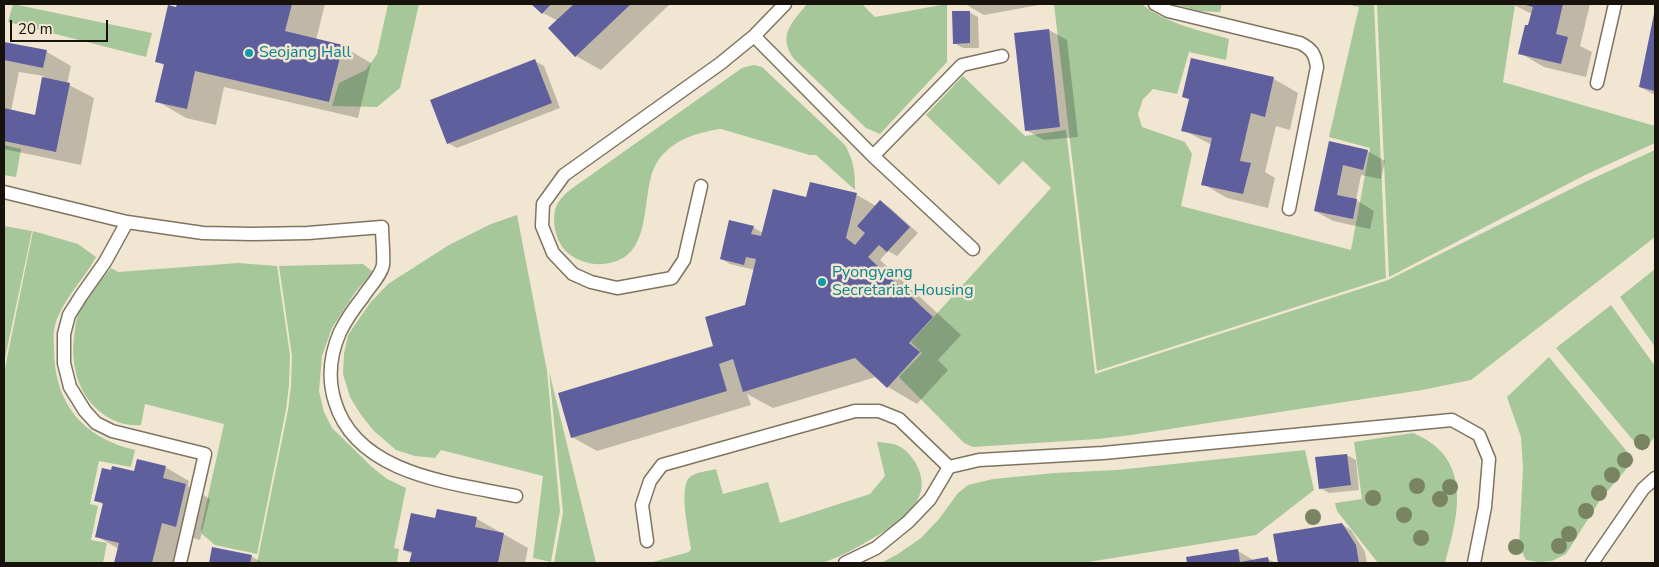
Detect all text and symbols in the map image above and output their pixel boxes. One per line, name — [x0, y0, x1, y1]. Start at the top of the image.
scale bar — [12, 10, 110, 42]
text: 20 m — [18, 19, 53, 39]
place label: Seojang Hall — [259, 43, 351, 63]
marker: Seojang Hall — [243, 47, 255, 59]
place label: Pyongyang Secretariat Housing — [832, 263, 974, 301]
marker: Pyongyang Secretariat Housing — [816, 276, 828, 288]

